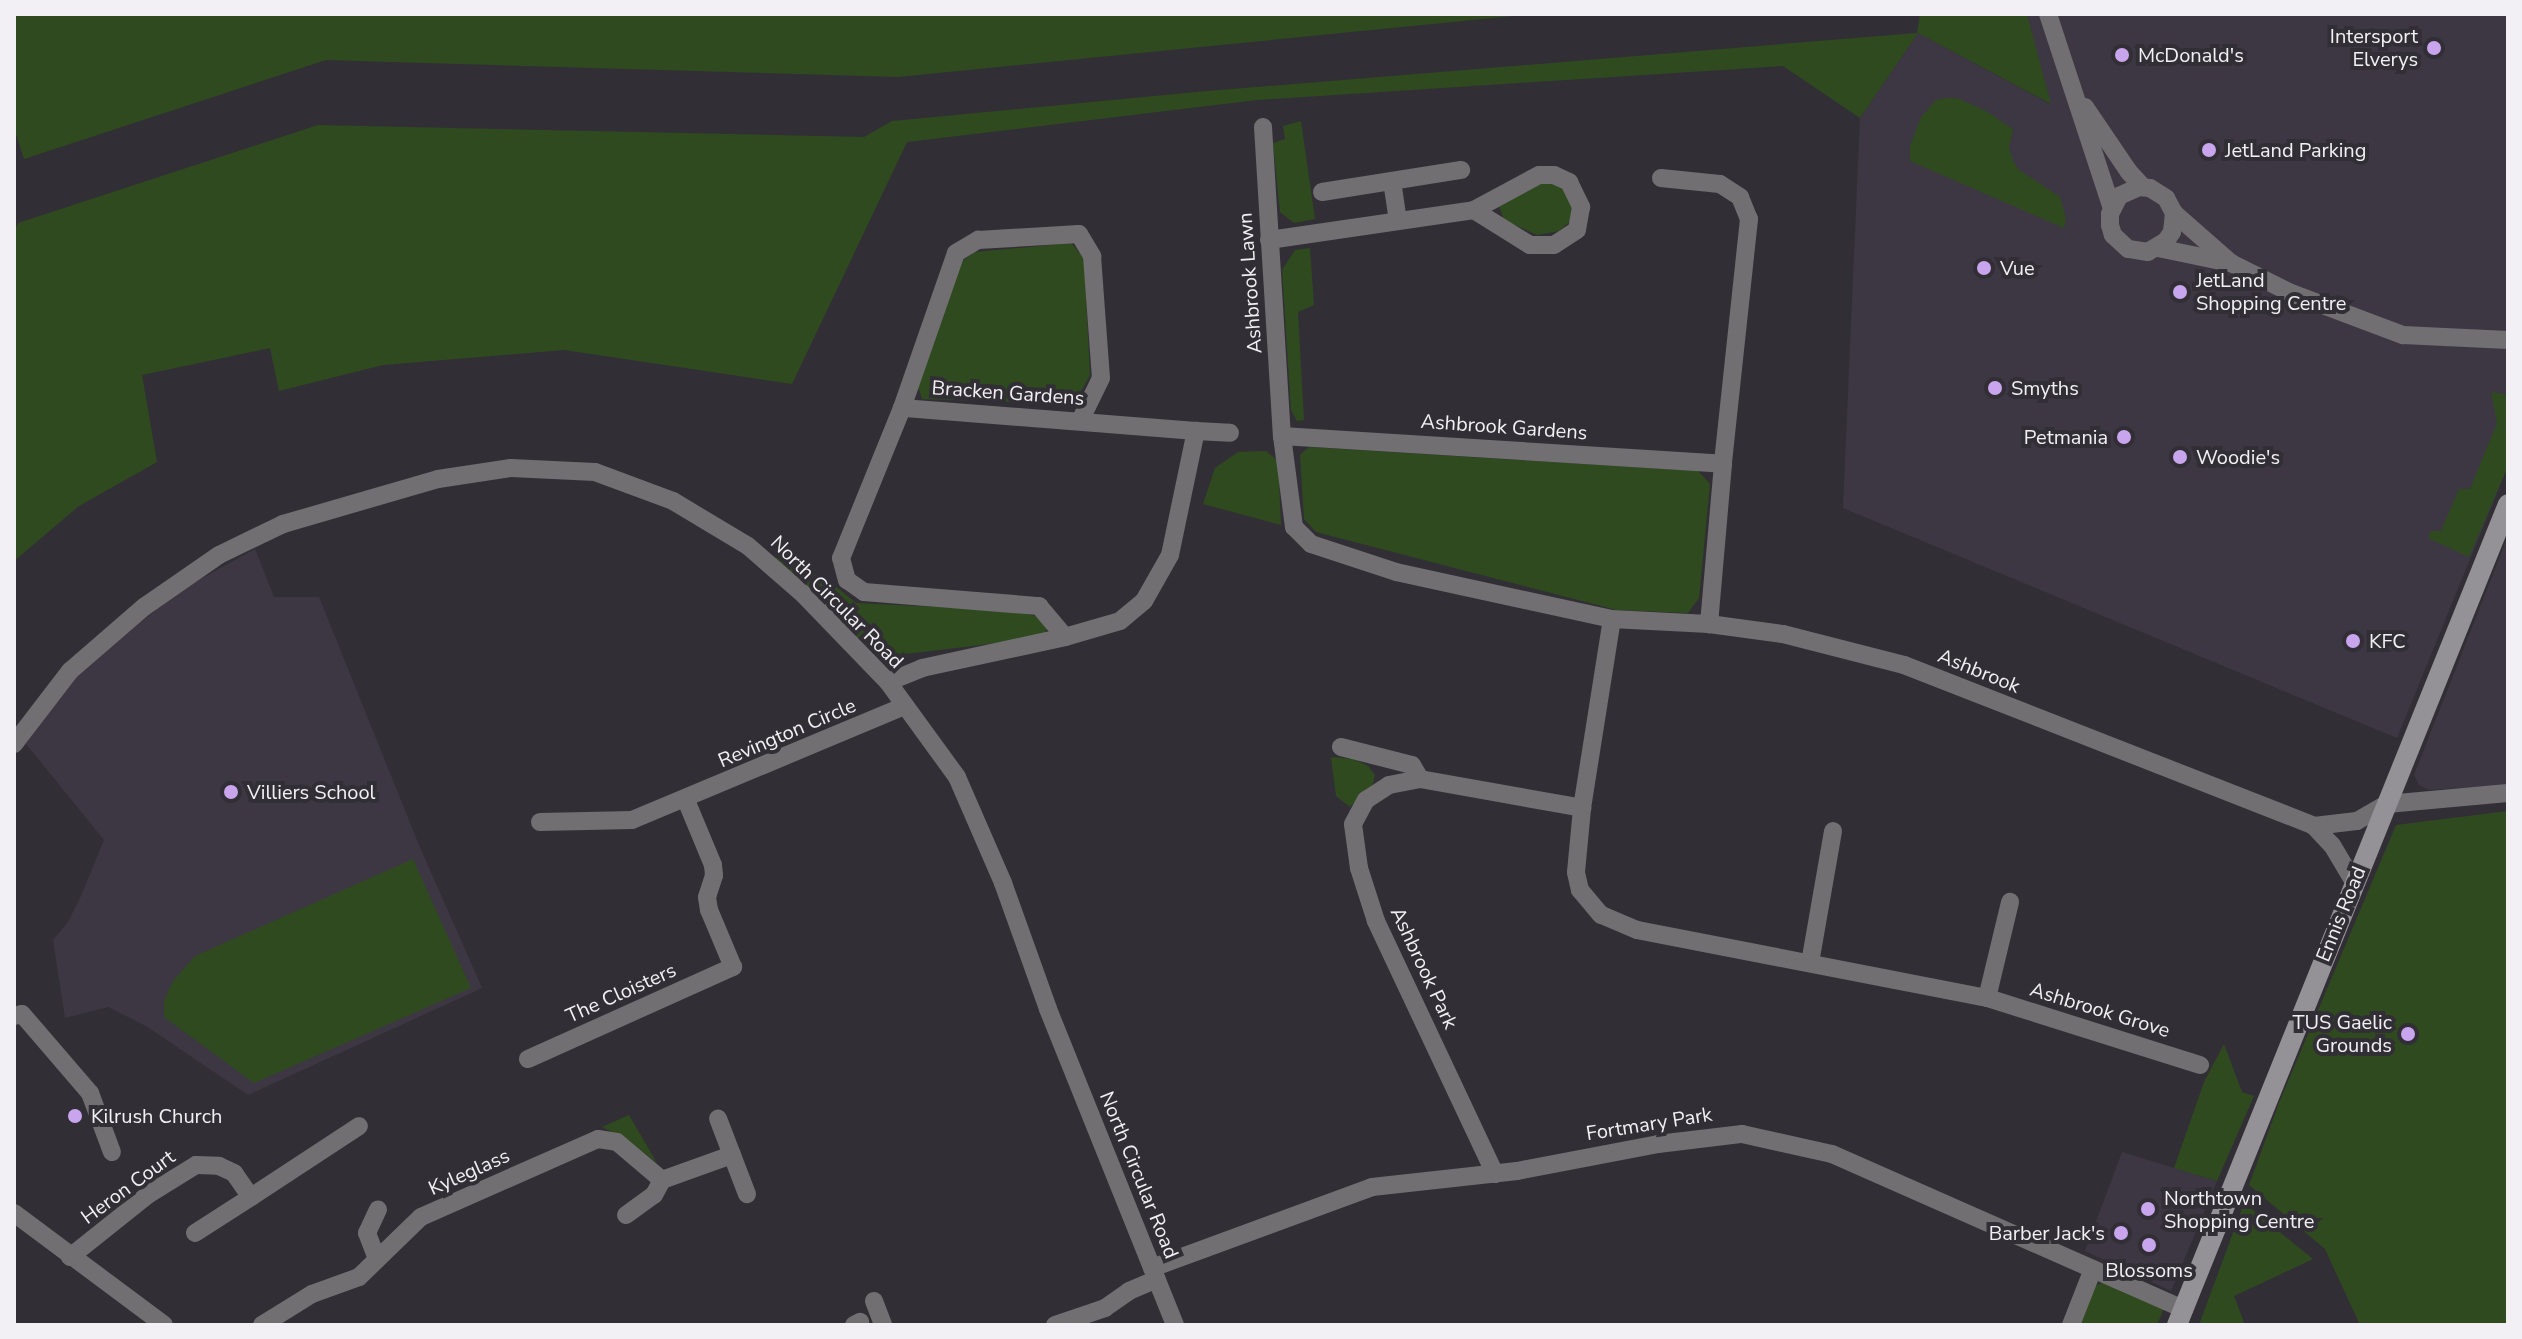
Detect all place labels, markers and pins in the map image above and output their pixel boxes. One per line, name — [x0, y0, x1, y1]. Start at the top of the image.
place label: Intersport Elverys — [2330, 24, 2418, 71]
marker: Intersport Elverys — [2425, 39, 2443, 57]
place label: McDonald's — [2138, 43, 2244, 67]
marker: McDonald's — [2113, 46, 2131, 64]
place label: JetLand Parking — [2225, 138, 2366, 162]
marker: JetLand Parking — [2200, 141, 2218, 159]
place label: Vue — [2000, 256, 2035, 280]
marker: Vue — [1975, 259, 1993, 277]
place label: JetLand Shopping Centre — [2196, 268, 2346, 315]
marker: JetLand Shopping Centre — [2171, 283, 2189, 301]
place label: Smyths — [2011, 376, 2079, 400]
marker: Smyths — [1986, 379, 2004, 397]
place label: Petmania — [2024, 425, 2108, 449]
marker: Petmania — [2115, 428, 2133, 446]
place label: Woodie's — [2196, 445, 2280, 469]
marker: Woodie's — [2171, 448, 2189, 466]
place label: KFC — [2369, 629, 2406, 653]
marker: KFC — [2344, 632, 2362, 650]
place label: Villiers School — [247, 780, 375, 804]
marker: Villiers School — [222, 783, 240, 801]
place label: TUS Gaelic Grounds — [2292, 1010, 2392, 1057]
marker: TUS Gaelic Grounds — [2399, 1025, 2417, 1043]
place label: Kilrush Church — [91, 1104, 222, 1128]
marker: Kilrush Church — [66, 1107, 84, 1125]
place label: Northtown Shopping Centre — [2164, 1186, 2314, 1233]
marker: Northtown Shopping Centre — [2139, 1200, 2157, 1218]
place label: Barber Jack's — [1989, 1221, 2105, 1245]
marker: Barber Jack's — [2112, 1224, 2130, 1242]
marker: Blossoms — [2140, 1236, 2158, 1254]
place label: Blossoms — [2105, 1258, 2193, 1282]

